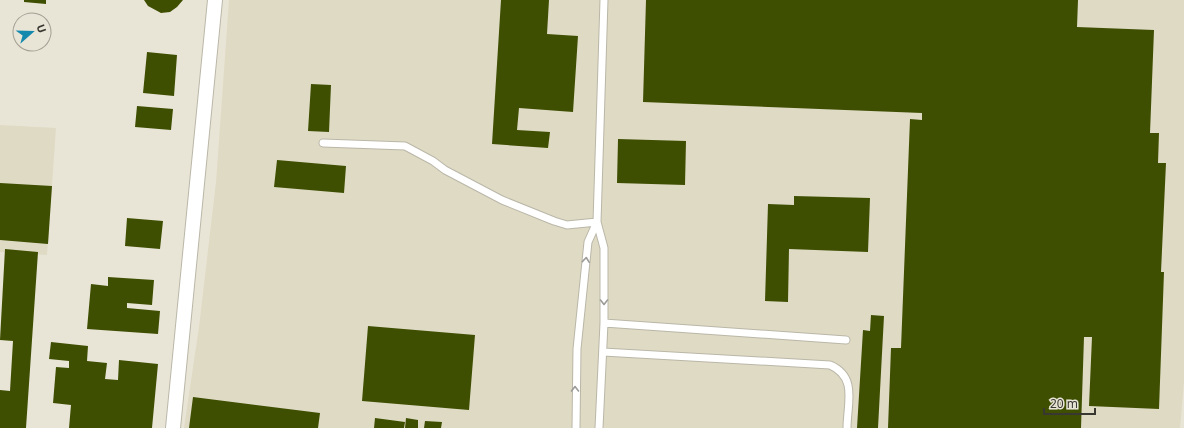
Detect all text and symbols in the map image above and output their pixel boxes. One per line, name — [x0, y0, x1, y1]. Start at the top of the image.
north arrow — [12, 12, 52, 52]
text: U — [33, 22, 50, 35]
one-way arrow — [582, 257, 591, 263]
one-way arrow — [600, 299, 608, 305]
one-way arrow — [571, 386, 579, 392]
scale bar — [1044, 390, 1095, 416]
text: 20 m — [1050, 395, 1078, 412]

